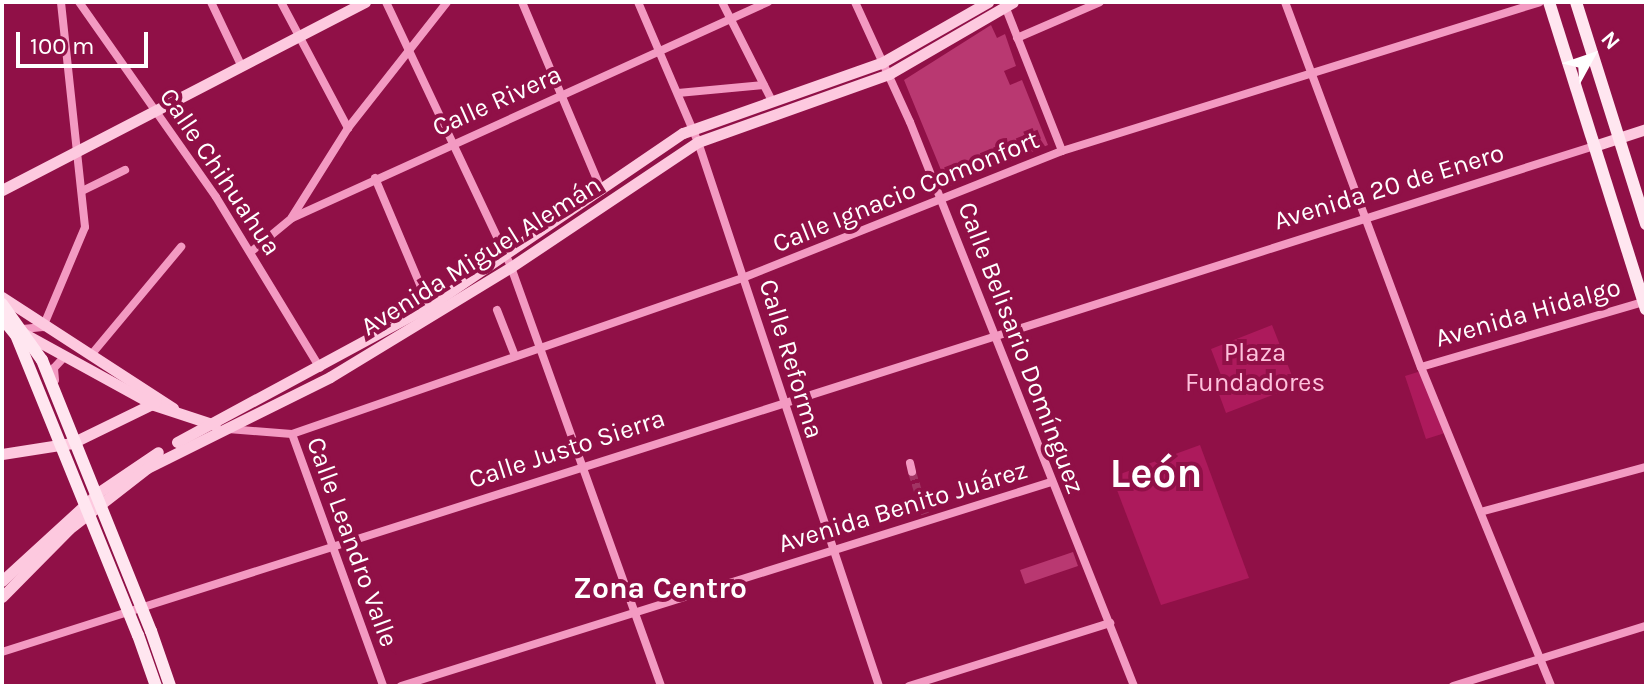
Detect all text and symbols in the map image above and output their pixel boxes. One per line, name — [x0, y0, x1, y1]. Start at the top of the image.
scale bar — [20, 16, 152, 66]
north arrow — [1552, 16, 1632, 96]
text: N — [1595, 26, 1625, 55]
text: 100 m — [30, 32, 95, 60]
street label: Calle Rivera — [428, 59, 566, 143]
street label: Calle Chihuahua — [152, 82, 288, 262]
street label: Calle Ignacio Comonfort — [768, 124, 1044, 260]
street label: Avenida 20 de Enero — [1270, 137, 1508, 237]
street label: Avenida Miguel Alemán — [355, 169, 607, 343]
street label: Calle Belisario Domínguez — [951, 198, 1091, 498]
street label: Avenida Hidalgo — [1432, 272, 1624, 354]
street label: Calle Reforma — [752, 276, 830, 442]
park label: Plaza Fundadores — [1185, 337, 1325, 398]
street label: Calle Justo Sierra — [465, 403, 669, 495]
street label: Calle Leandro Valle — [300, 433, 404, 651]
district label: León — [1110, 448, 1202, 498]
street label: Avenida Benito Juárez — [775, 454, 1031, 560]
district label: Zona Centro — [573, 570, 747, 606]

